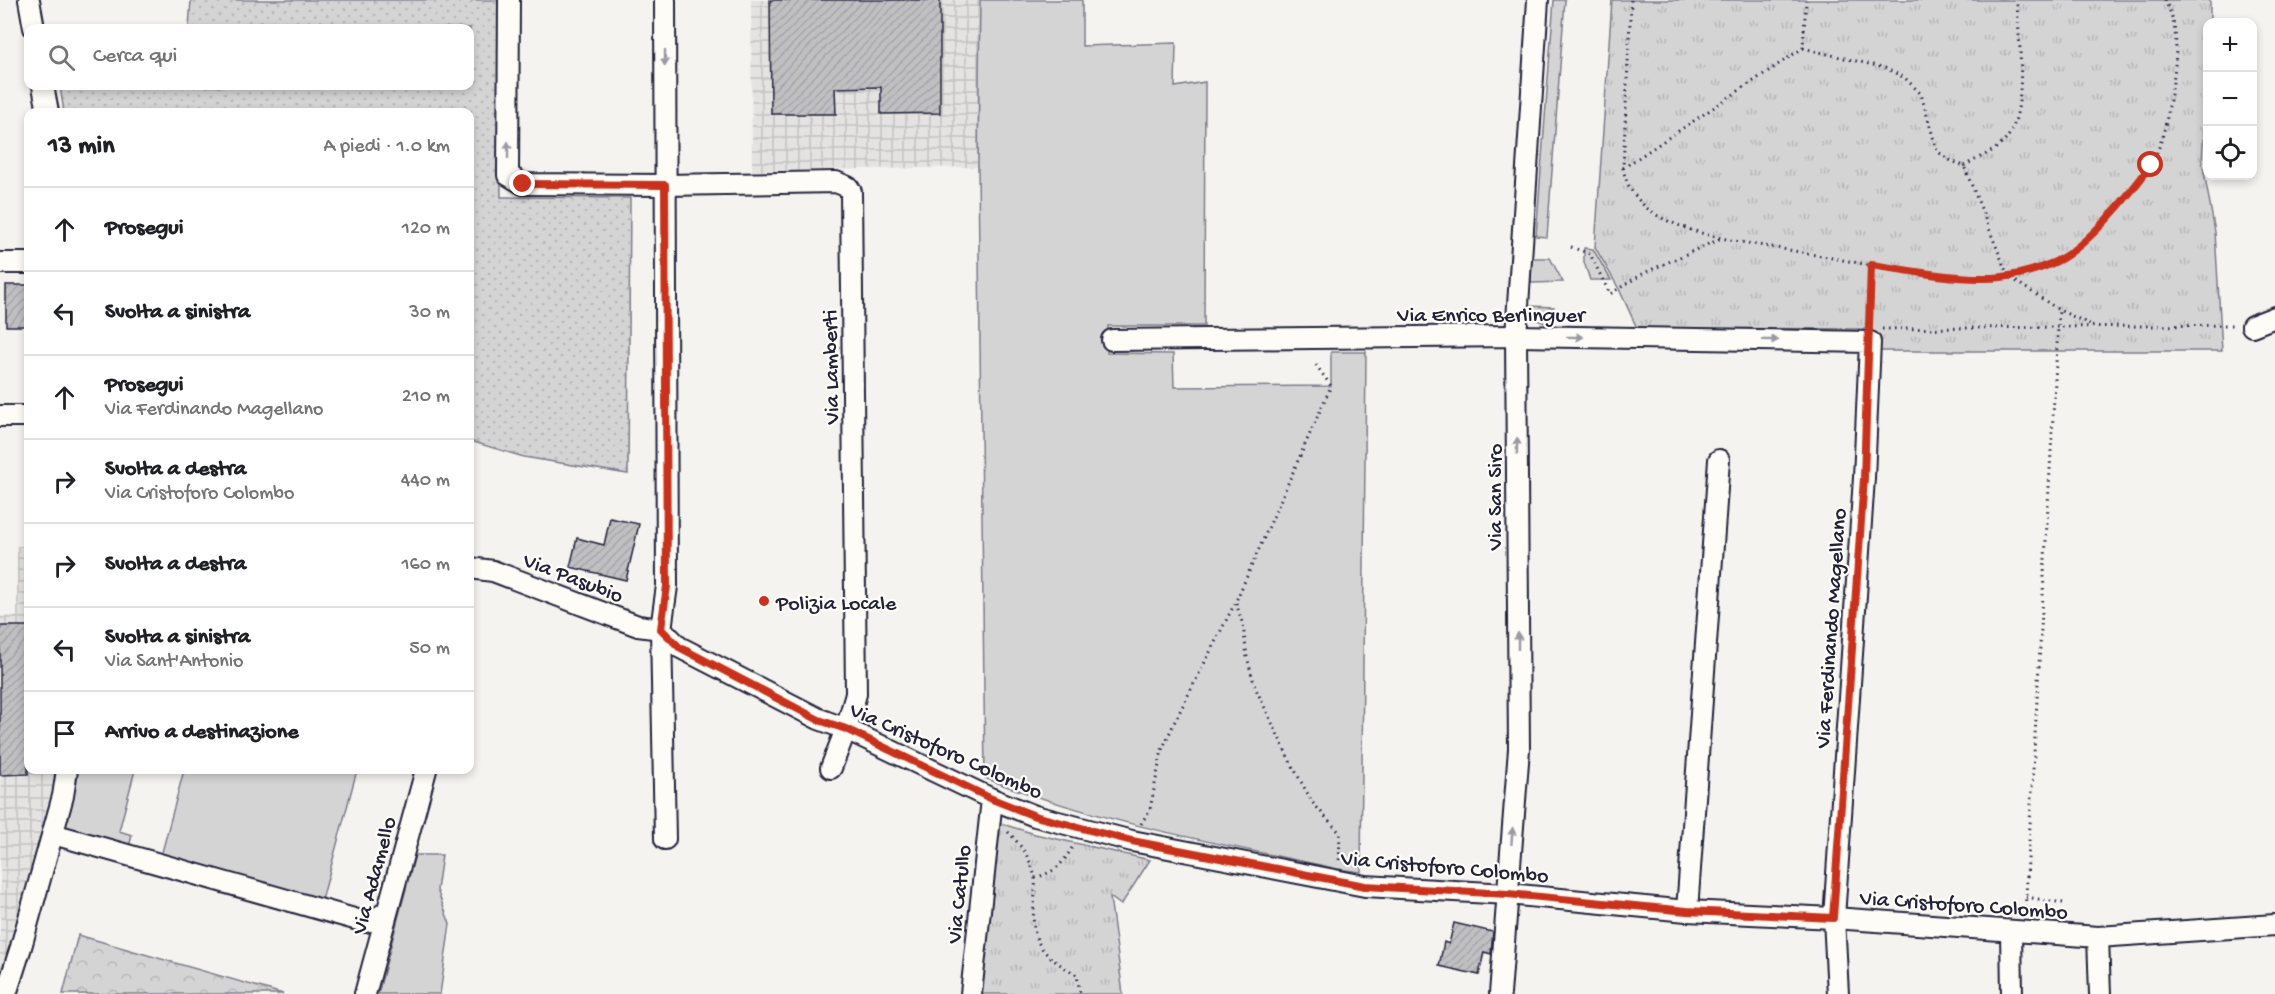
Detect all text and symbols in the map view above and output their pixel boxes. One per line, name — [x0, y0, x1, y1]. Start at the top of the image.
map controls — [2203, 18, 2257, 180]
button: + — [2203, 18, 2257, 72]
search box — [24, 24, 474, 90]
icon: search — [45, 41, 78, 74]
text: Cerca qui — [93, 44, 177, 70]
one-way arrow — [660, 49, 670, 68]
button: − — [2203, 72, 2257, 126]
button: locate — [2203, 126, 2257, 180]
text: 13 min — [48, 132, 115, 163]
text: A piedi · 1.0 km — [324, 136, 450, 159]
one-way arrow — [503, 141, 513, 160]
route start — [2137, 151, 2163, 177]
route end — [509, 170, 535, 196]
icon: ahead — [48, 213, 81, 246]
text: Prosegui — [105, 216, 183, 242]
text: 120 m — [402, 218, 450, 241]
icon: left — [48, 297, 81, 330]
text: Svolta a sinistra — [105, 300, 250, 326]
text: 30 m — [409, 302, 450, 325]
street label: Via Enrico Berlinguer — [1396, 304, 1587, 330]
street label: Via Lamberti — [819, 309, 847, 426]
one-way arrow — [1565, 332, 1584, 342]
one-way arrow — [1760, 335, 1779, 345]
text: Prosegui — [105, 373, 183, 399]
icon: ahead — [48, 381, 81, 414]
text: 210 m — [402, 386, 450, 409]
text: Via Ferdinando Magellano — [105, 399, 323, 422]
one-way arrow — [1512, 437, 1522, 456]
street label: Via San Siro — [1484, 444, 1510, 551]
text: Svolta a destra — [105, 457, 246, 483]
icon: right — [48, 465, 81, 498]
text: 440 m — [401, 470, 450, 493]
text: Via Cristoforo Colombo — [105, 483, 294, 506]
street label: Via Ferdinando Magellano — [1812, 508, 1854, 750]
street label: Via Pasubio — [518, 548, 626, 611]
icon: right — [48, 549, 81, 582]
text: Svolta a destra — [105, 552, 246, 578]
text: 160 m — [401, 554, 450, 577]
place label: Polizia Locale — [775, 592, 897, 618]
marker: Polizia Locale — [757, 594, 771, 608]
text: Svolta a sinistra — [105, 625, 250, 651]
one-way arrow — [1513, 632, 1523, 651]
icon: left — [48, 633, 81, 666]
text: 50 m — [409, 638, 450, 661]
text: Via Sant'Antonio — [105, 651, 244, 674]
street label: Via Cristoforo Colombo — [844, 698, 1046, 807]
icon: arrive — [48, 717, 81, 750]
text: Arrivo a destinazione — [105, 720, 299, 746]
street label: Via Adamello — [347, 814, 404, 939]
one-way arrow — [1508, 826, 1517, 845]
street label: Via Catullo — [943, 844, 979, 946]
street label: Via Cristoforo Colombo — [1339, 847, 1550, 891]
street label: Via Cristoforo Colombo — [1858, 887, 2068, 927]

